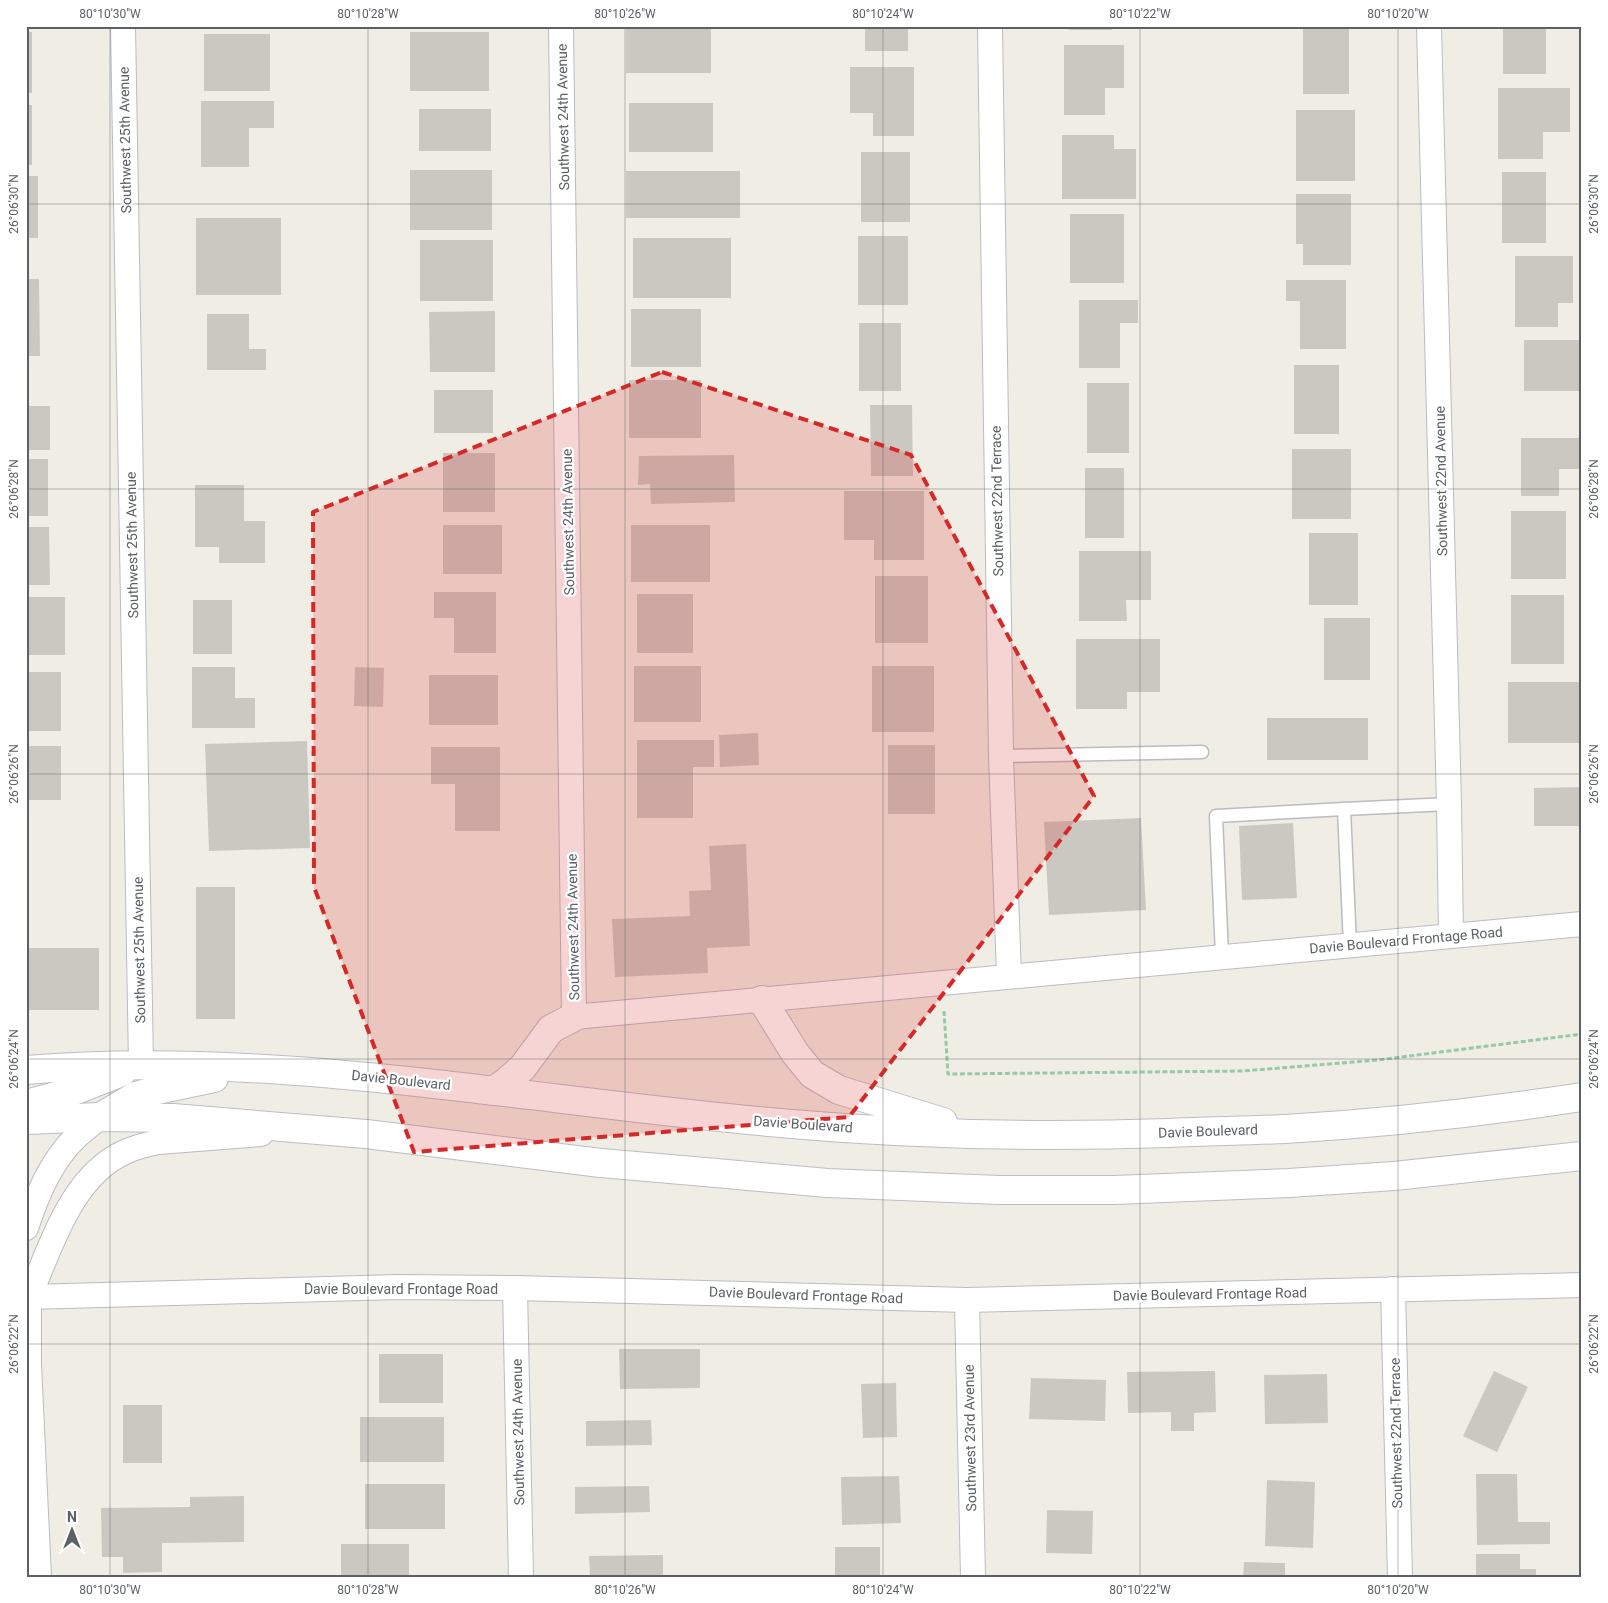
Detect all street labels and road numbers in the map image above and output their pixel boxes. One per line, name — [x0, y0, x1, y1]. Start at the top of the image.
street label: Southwest 24th Avenue — [554, 43, 572, 191]
street label: Southwest 25th Avenue — [116, 66, 134, 214]
street label: Southwest 22nd Avenue — [1432, 406, 1450, 556]
street label: Southwest 22nd Terrace — [988, 425, 1006, 577]
street label: Southwest 24th Avenue — [559, 448, 577, 596]
street label: Southwest 25th Avenue — [123, 471, 141, 619]
street label: Southwest 24th Avenue — [564, 853, 582, 1001]
street label: Southwest 25th Avenue — [130, 876, 148, 1024]
street label: Davie Boulevard Frontage Road — [1309, 924, 1503, 956]
street label: Davie Boulevard — [351, 1067, 451, 1093]
street label: Davie Boulevard — [753, 1113, 853, 1135]
street label: Davie Boulevard — [1158, 1121, 1258, 1141]
street label: Davie Boulevard Frontage Road — [304, 1281, 498, 1297]
street label: Davie Boulevard Frontage Road — [709, 1284, 903, 1306]
street label: Davie Boulevard Frontage Road — [1113, 1284, 1307, 1304]
street label: Southwest 22nd Terrace — [1387, 1357, 1405, 1509]
street label: Southwest 24th Avenue — [509, 1358, 527, 1506]
street label: Southwest 23rd Avenue — [961, 1364, 979, 1512]

